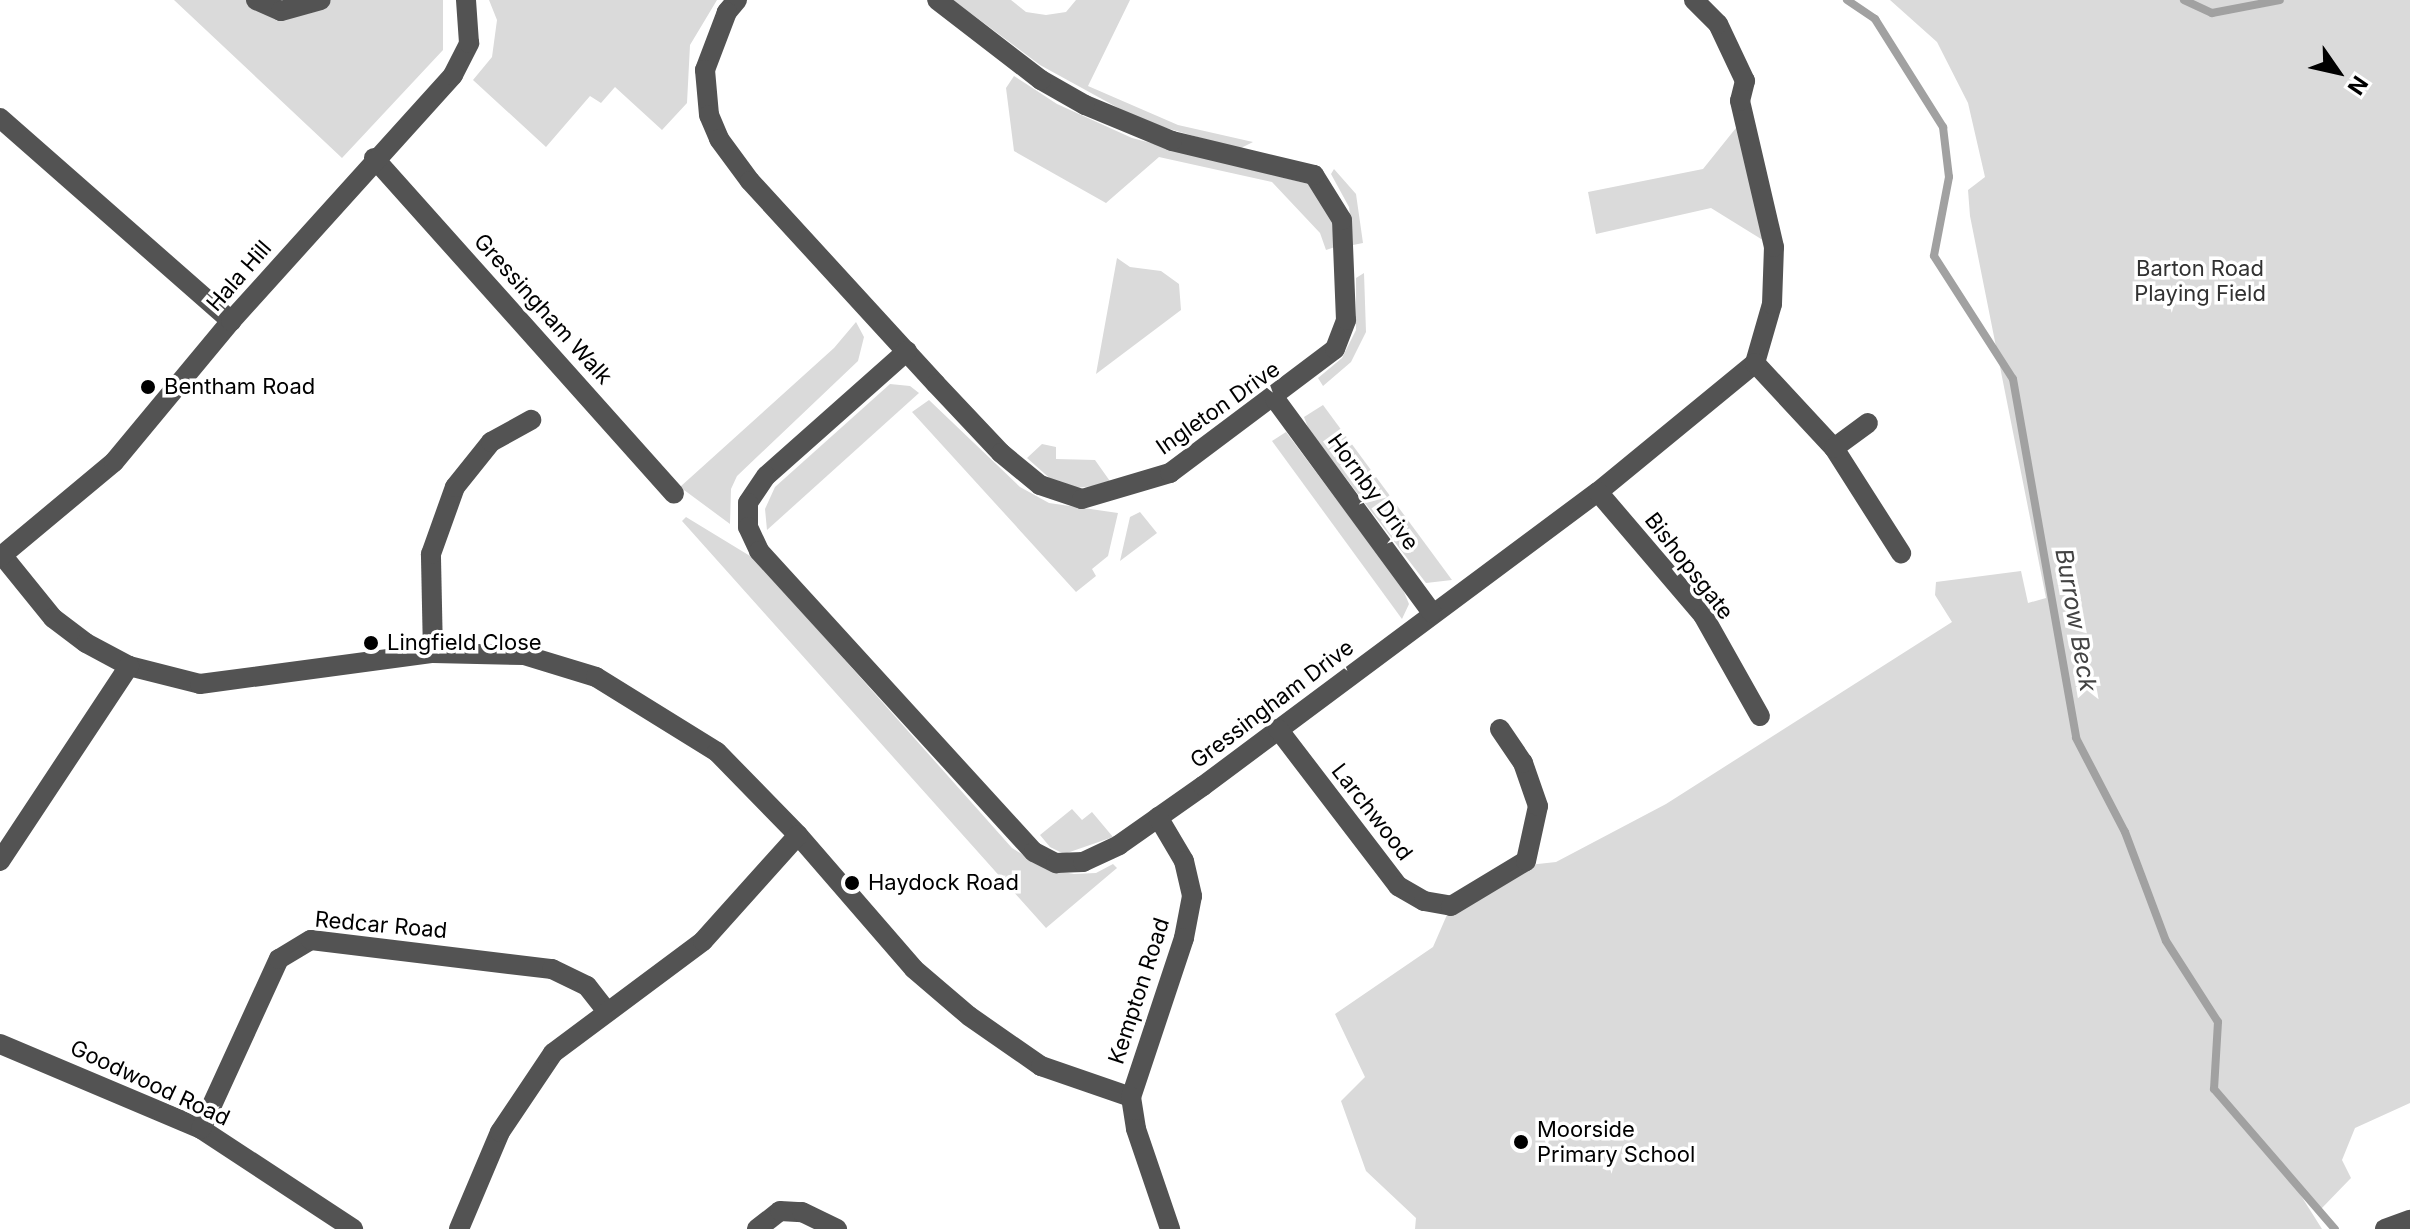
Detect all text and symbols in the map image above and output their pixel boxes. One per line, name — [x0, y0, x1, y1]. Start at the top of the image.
north arrow — [2298, 32, 2378, 112]
text: N — [2342, 71, 2373, 100]
street label: Gressingham Walk — [469, 228, 617, 390]
street label: Hala Hill — [201, 235, 277, 317]
park label: Barton Road Playing Field — [2134, 255, 2266, 306]
street label: Ingleton Drive — [1151, 356, 1285, 460]
place label: Bentham Road — [164, 374, 315, 400]
marker: Bentham Road — [139, 378, 157, 396]
street label: Hornby Drive — [1322, 429, 1424, 555]
street label: Bishopsgate — [1639, 507, 1739, 625]
water label: Burrow Beck — [2049, 546, 2103, 694]
place label: Lingfield Close — [387, 630, 542, 656]
marker: Lingfield Close — [362, 634, 380, 652]
street label: Gressingham Drive — [1185, 634, 1359, 774]
street label: Larchwood — [1326, 758, 1418, 866]
place label: Haydock Road — [868, 870, 1019, 896]
marker: Haydock Road — [843, 874, 861, 892]
street label: Redcar Road — [314, 906, 448, 944]
street label: Kempton Road — [1103, 915, 1175, 1067]
street label: Goodwood Road — [66, 1034, 234, 1132]
place label: Moorside Primary School — [1537, 1116, 1695, 1168]
marker: Moorside Primary School — [1512, 1133, 1530, 1151]

